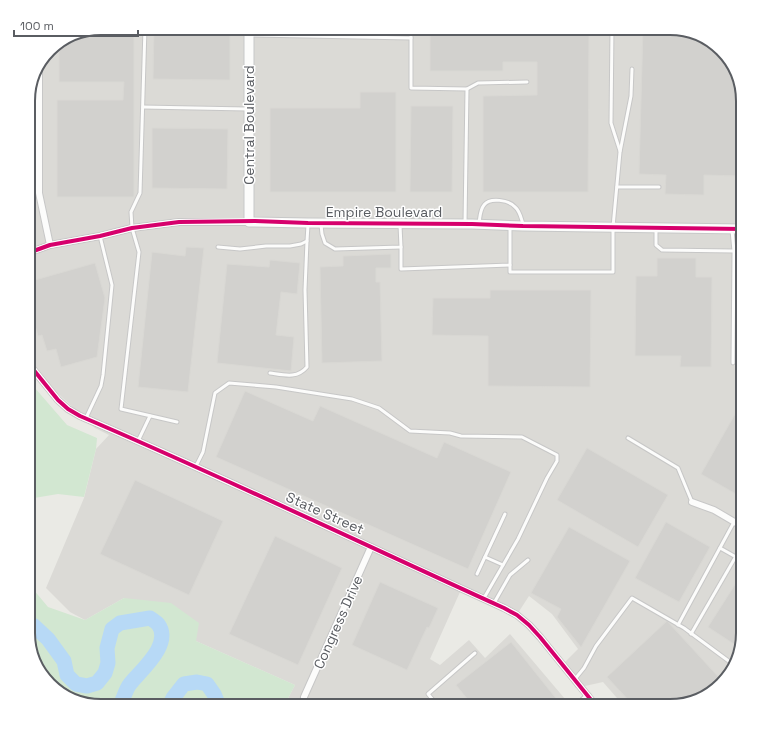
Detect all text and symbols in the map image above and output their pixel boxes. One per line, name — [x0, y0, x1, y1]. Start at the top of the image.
scale bar — [14, 12, 138, 38]
text: 100 m — [20, 18, 54, 34]
street label: Central Boulevard — [240, 65, 258, 185]
street label: Empire Boulevard — [326, 203, 442, 221]
street label: State Street — [283, 488, 367, 538]
street label: Congress Drive — [309, 572, 367, 672]

